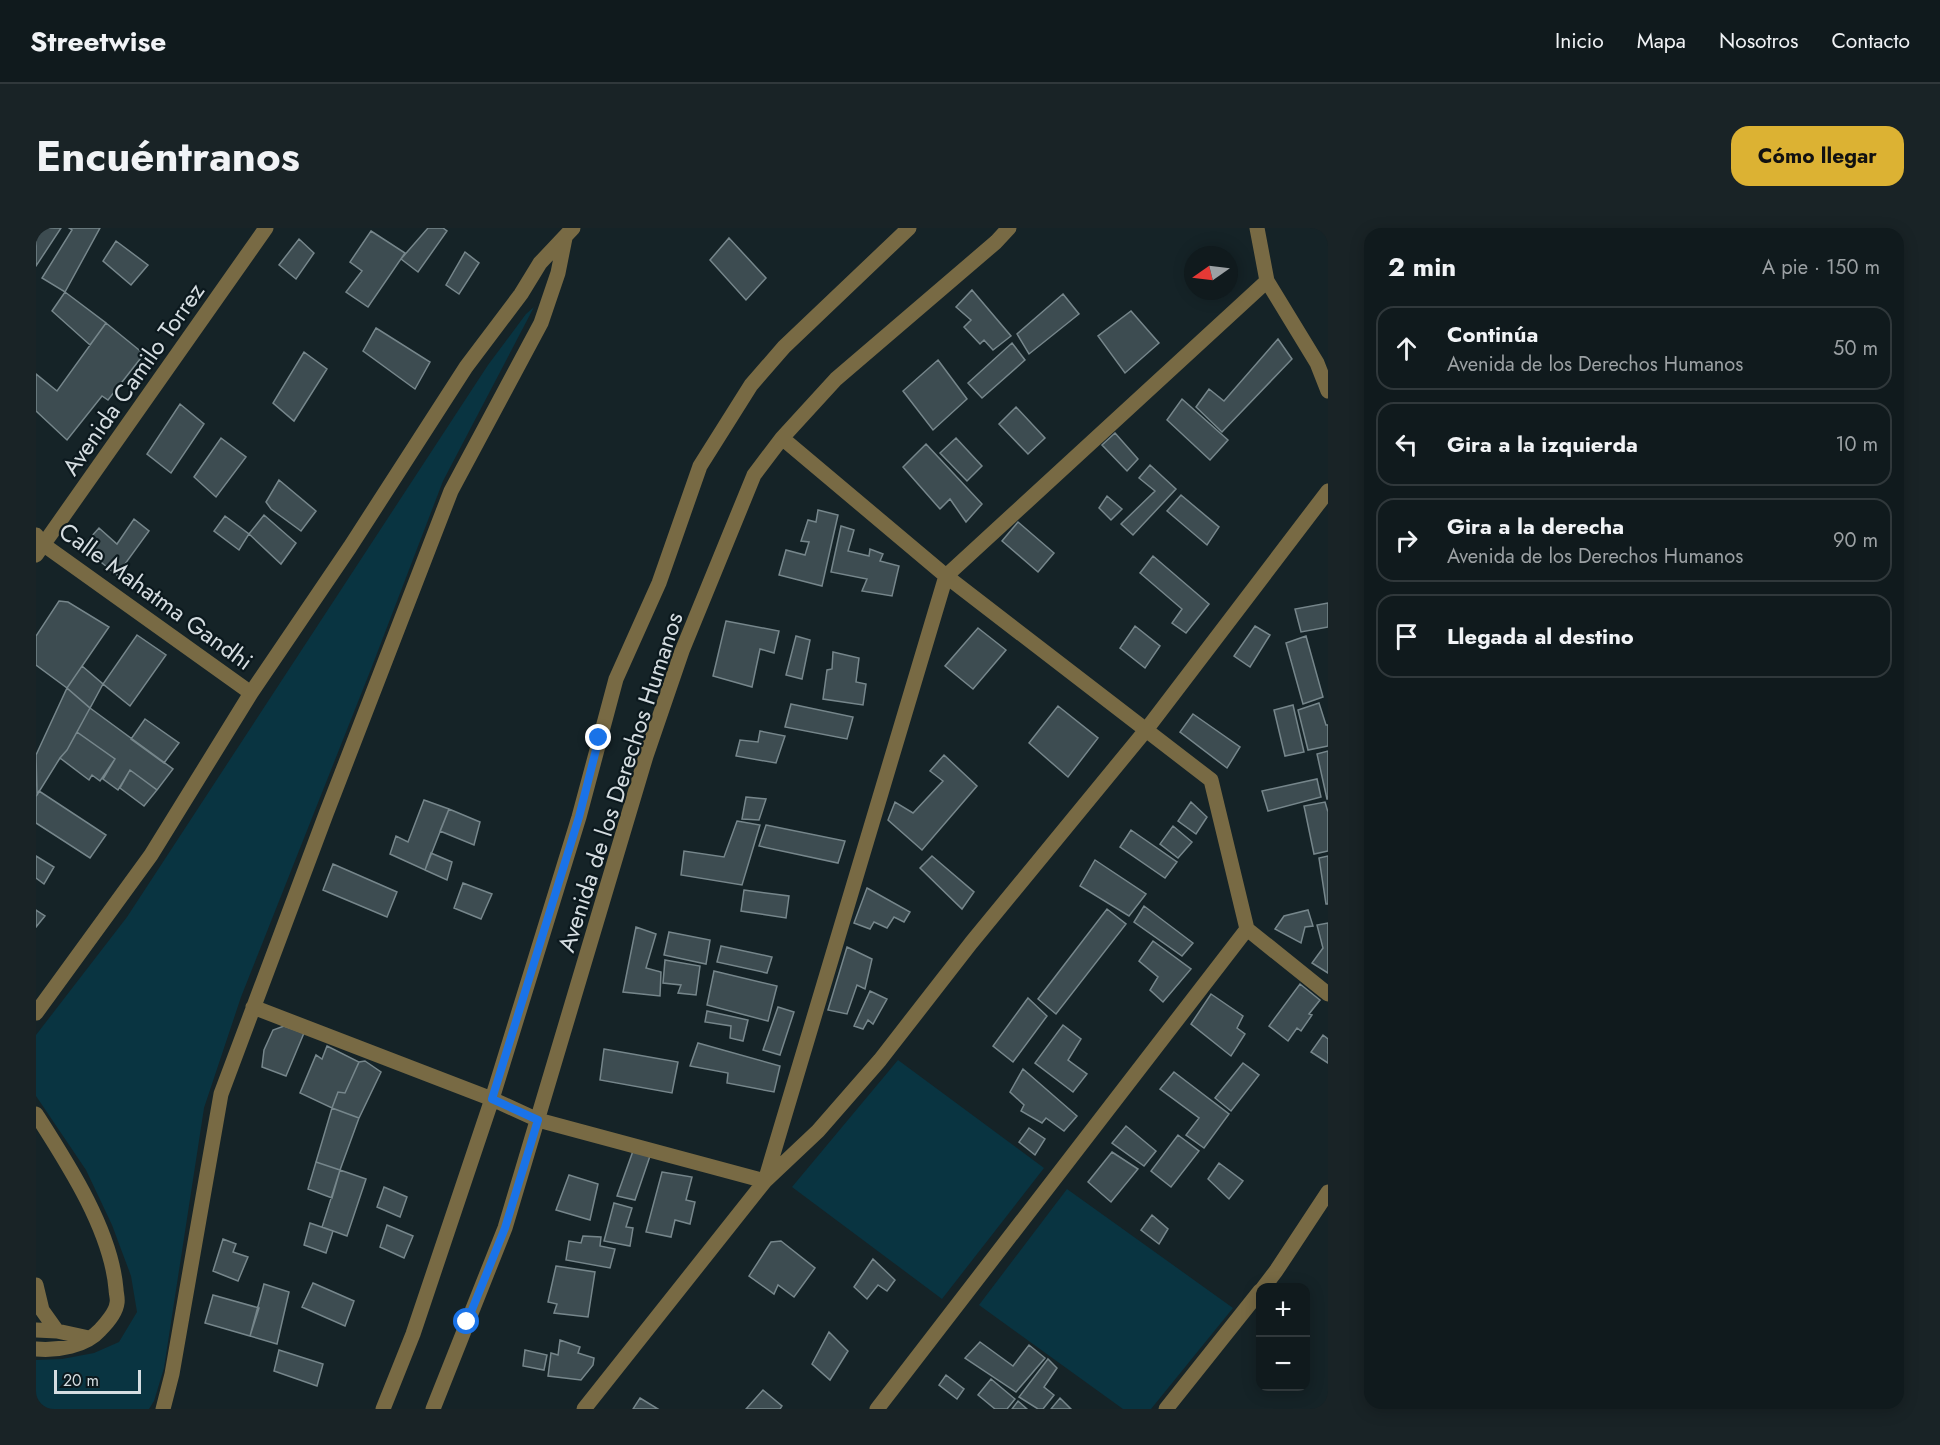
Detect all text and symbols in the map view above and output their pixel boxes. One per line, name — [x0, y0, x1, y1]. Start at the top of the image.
text: Streetwise — [30, 21, 166, 62]
text: Inicio — [1555, 26, 1604, 56]
text: Mapa — [1637, 26, 1686, 56]
text: Nosotros — [1719, 26, 1798, 56]
text: Contacto — [1831, 26, 1910, 56]
text: Encuéntranos — [36, 126, 300, 187]
button: Cómo llegar — [1731, 126, 1904, 186]
north arrow — [1184, 246, 1238, 300]
text: 2 min — [1388, 248, 1456, 286]
text: A pie · 150 m — [1762, 253, 1880, 282]
street label: Avenida Camilo Torrez — [53, 275, 213, 483]
text: Continúa — [1447, 318, 1538, 350]
icon: ahead — [1390, 332, 1423, 365]
text: 50 m — [1833, 334, 1878, 363]
text: Avenida de los Derechos Humanos — [1447, 350, 1743, 379]
icon: left — [1390, 428, 1423, 461]
text: Gira a la izquierda — [1447, 428, 1638, 460]
text: 10 m — [1835, 430, 1878, 459]
text: Gira a la derecha — [1447, 510, 1624, 542]
street label: Calle Mahatma Gandhi — [52, 514, 260, 678]
icon: right — [1390, 524, 1423, 557]
text: 90 m — [1833, 526, 1878, 555]
text: Avenida de los Derechos Humanos — [1447, 542, 1743, 571]
street label: Avenida de los Derechos Humanos — [548, 608, 692, 956]
icon: arrive — [1390, 620, 1423, 653]
text: Llegada al destino — [1447, 620, 1634, 652]
route end — [585, 724, 611, 750]
map controls — [1256, 1283, 1310, 1391]
button: + — [1256, 1283, 1310, 1337]
route start — [453, 1308, 479, 1334]
button: − — [1256, 1337, 1310, 1391]
scale bar — [54, 1367, 141, 1394]
text: 20 m — [63, 1369, 99, 1392]

